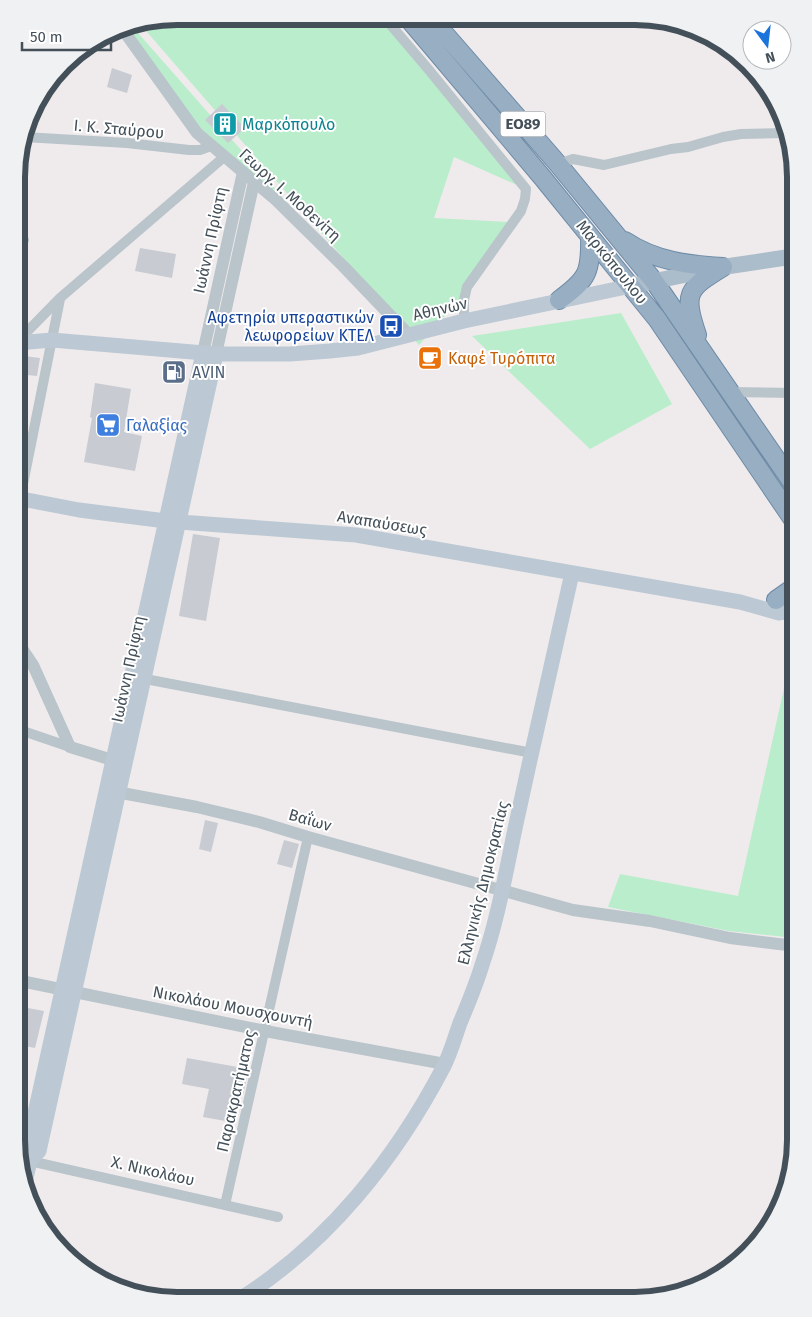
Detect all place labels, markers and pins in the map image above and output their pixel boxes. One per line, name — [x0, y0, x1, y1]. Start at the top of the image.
building icon: Μαρκόπουλο — [212, 111, 238, 137]
place label: Μαρκόπουλο — [242, 115, 335, 134]
place label: Αφετηρία υπεραστικών λεωφορείων ΚΤΕΛ — [207, 308, 375, 345]
bus stop icon: Αφετηρία υπεραστικών λεωφορείων ΚΤΕΛ — [378, 313, 404, 339]
cafe icon: Καφέ Τυρóπιτα — [417, 345, 443, 371]
place label: Καφέ Τυρóπιτα — [448, 349, 556, 368]
fuel station icon: AVIN — [161, 359, 187, 385]
place label: AVIN — [192, 363, 226, 382]
supermarket icon: Γαλαξίας — [95, 412, 121, 438]
place label: Γαλαξίας — [126, 416, 188, 435]

